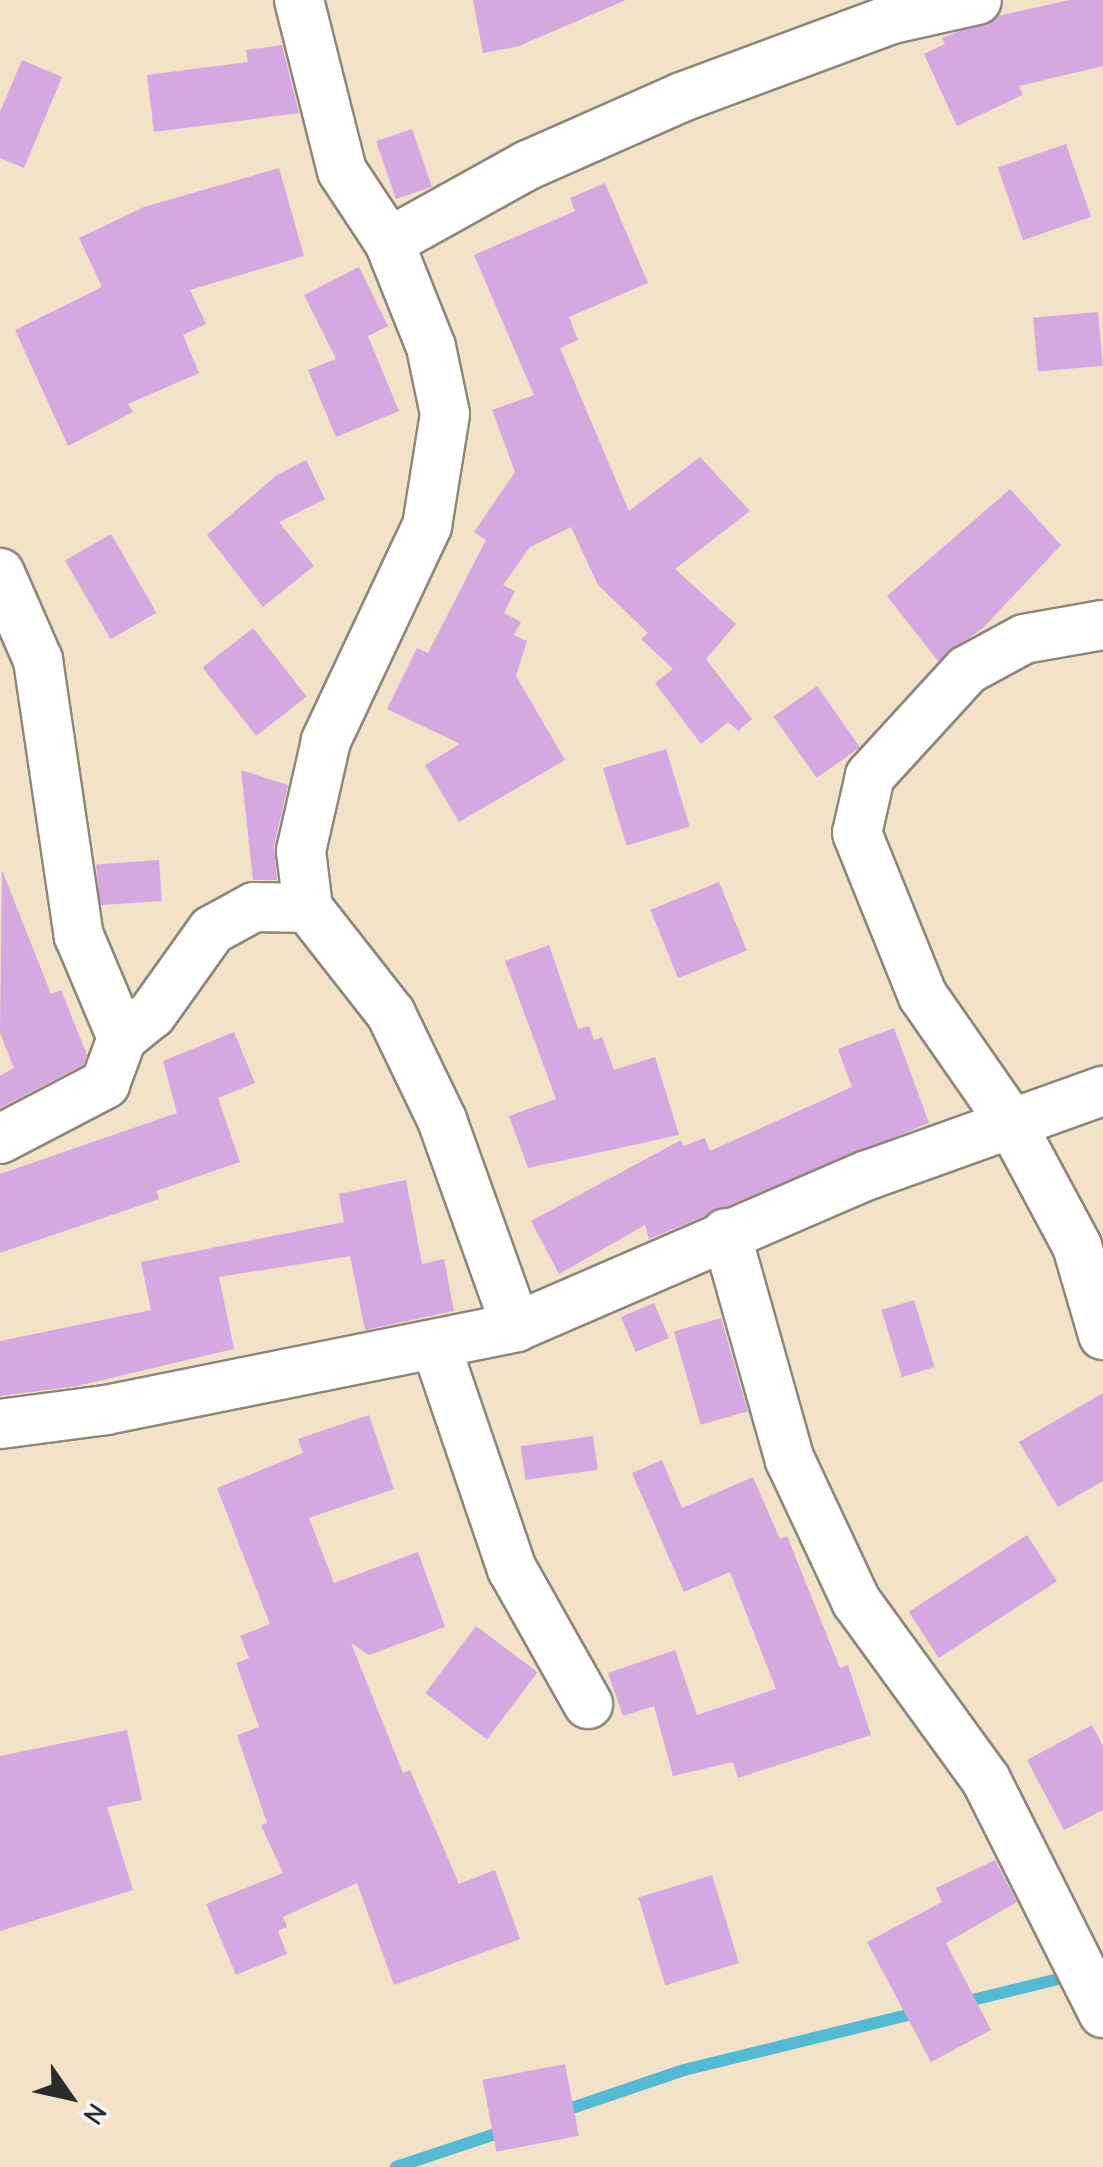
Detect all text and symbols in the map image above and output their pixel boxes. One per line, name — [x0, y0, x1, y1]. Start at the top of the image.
north arrow — [20, 2047, 120, 2147]
text: N — [77, 2097, 113, 2130]

